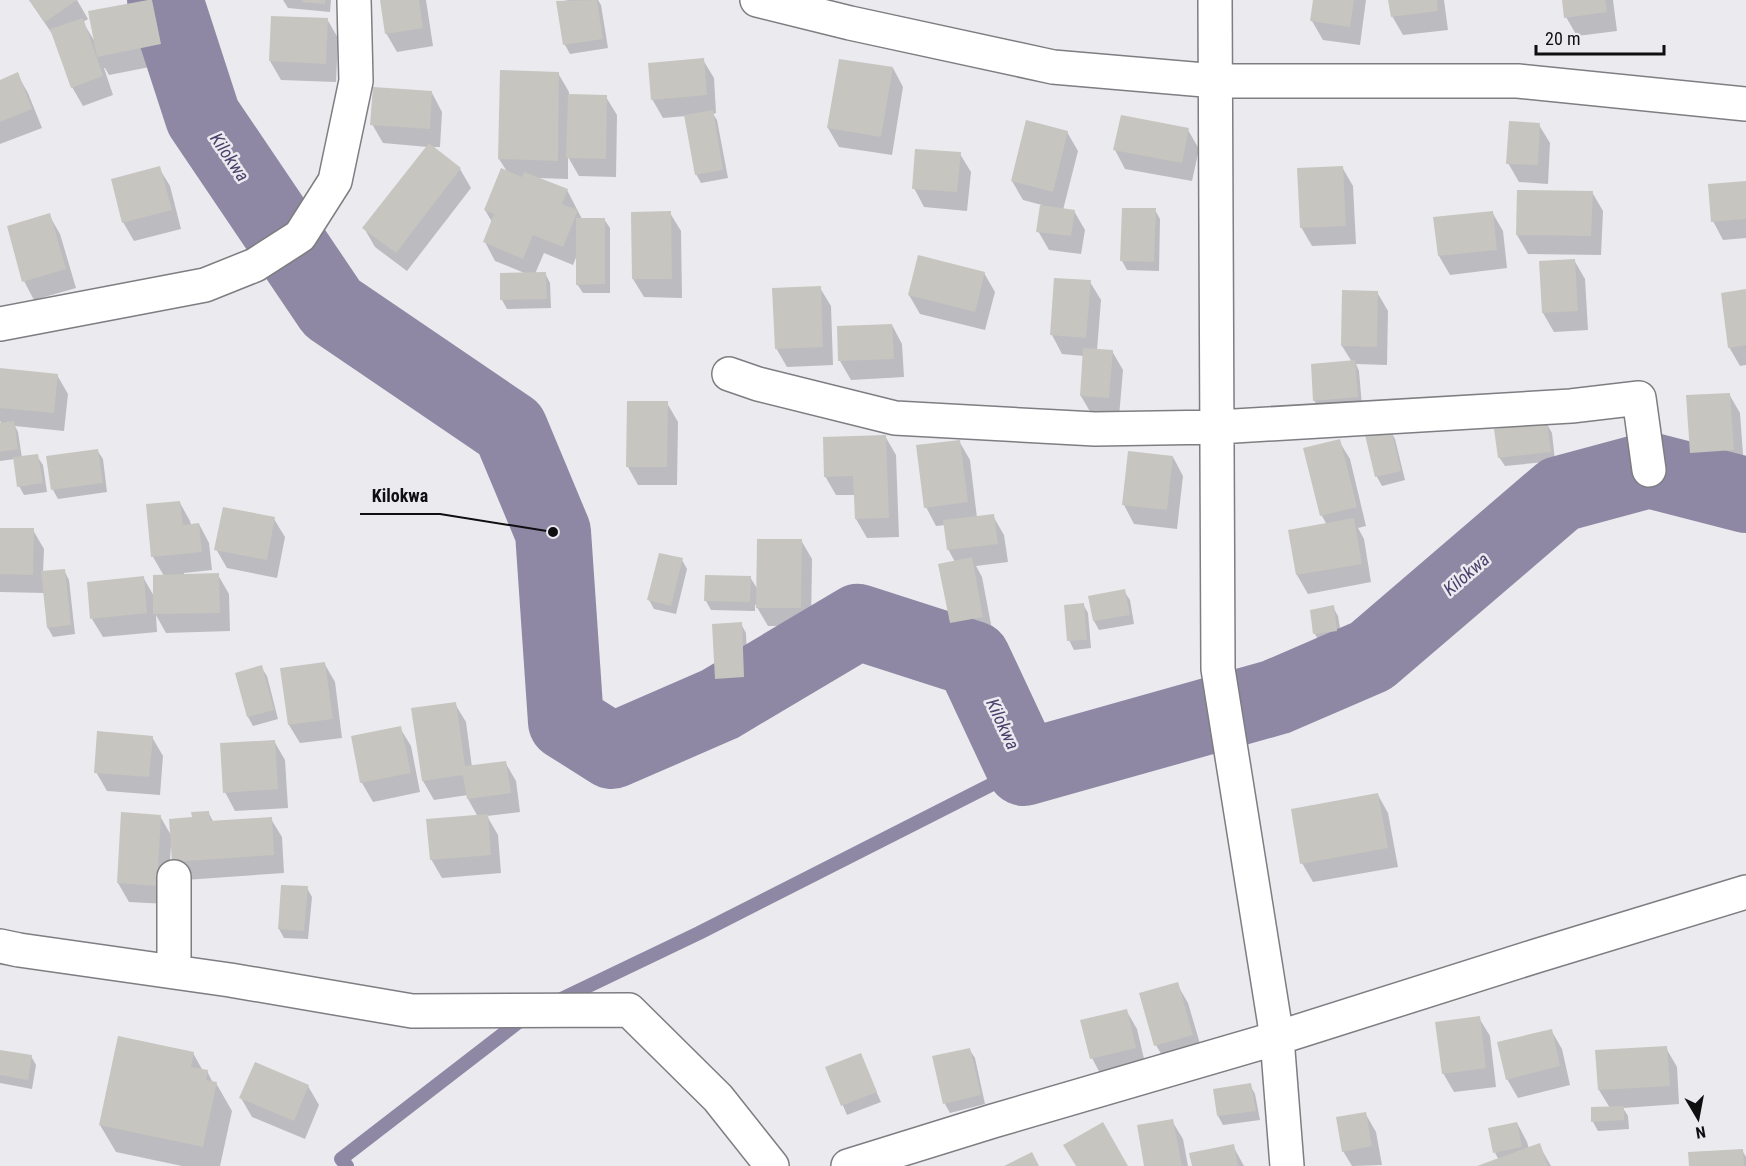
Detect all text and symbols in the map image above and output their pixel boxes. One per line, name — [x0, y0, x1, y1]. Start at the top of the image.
scale bar — [1536, 18, 1664, 56]
text: 20 m — [1545, 28, 1580, 49]
water label: Kilokwa — [206, 129, 254, 185]
callout: Kilokwa — [360, 478, 440, 514]
text: Kilokwa — [372, 485, 428, 506]
water label: Kilokwa — [1439, 548, 1493, 600]
water label: Kilokwa — [982, 695, 1024, 753]
north arrow — [1668, 1088, 1728, 1148]
text: N — [1694, 1122, 1707, 1142]

